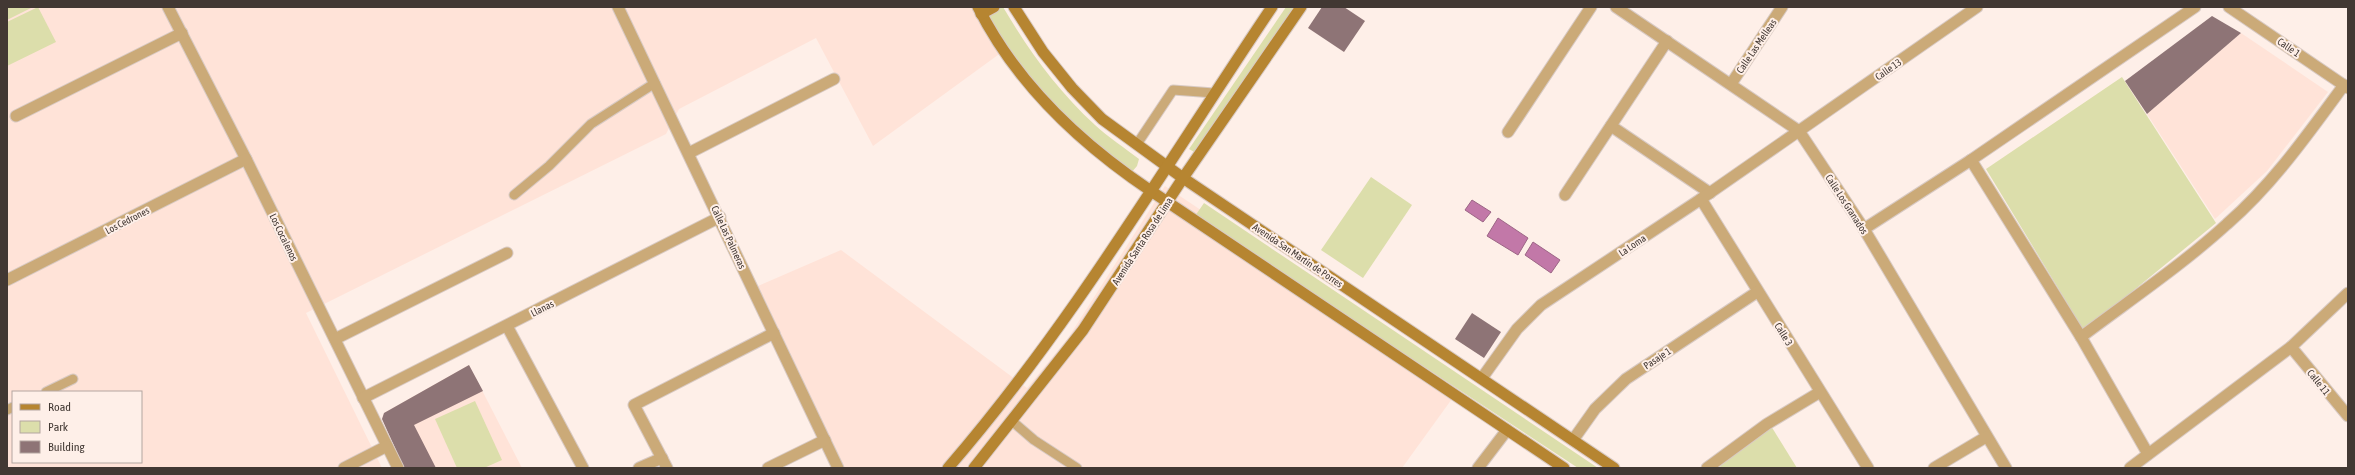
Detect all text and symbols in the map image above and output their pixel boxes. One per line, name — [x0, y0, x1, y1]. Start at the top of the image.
street label: Calle Las Melleas — [1734, 17, 1779, 75]
street label: Calle 1 — [2275, 36, 2302, 59]
street label: Calle 13 — [1873, 56, 1904, 82]
street label: Calle Los Granados — [1823, 172, 1870, 237]
street label: Avenida Santa Rosa de Lima — [1110, 195, 1175, 287]
street label: Los Cedrones — [103, 204, 151, 236]
street label: Calle Las Palmeras — [709, 204, 748, 271]
street label: Los Cocalenos — [267, 212, 300, 263]
street label: Avenida San Martín de Porres — [1251, 221, 1345, 290]
street label: La Loma — [1617, 232, 1648, 258]
street label: Llanas — [529, 298, 556, 319]
street label: Calle 3 — [1772, 321, 1795, 348]
street label: Pasaje 1 — [1642, 345, 1673, 371]
street label: Calle 11 — [2305, 367, 2332, 398]
legend — [12, 391, 142, 463]
text: Road — [48, 400, 71, 414]
text: Park — [48, 420, 69, 434]
text: Building — [48, 440, 86, 454]

